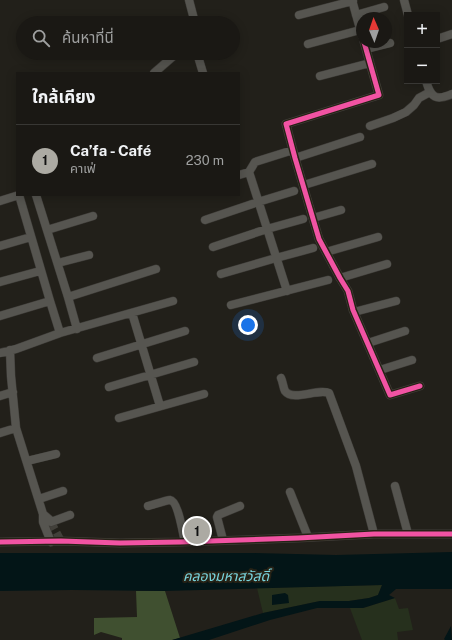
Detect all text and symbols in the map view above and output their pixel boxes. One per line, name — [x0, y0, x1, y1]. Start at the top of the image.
north arrow — [356, 12, 392, 48]
map controls — [404, 12, 440, 84]
button: + — [404, 12, 440, 48]
search box — [16, 16, 240, 60]
icon: search — [30, 27, 52, 49]
text: ค้นหาที่นี่ — [62, 29, 114, 46]
button: − — [404, 48, 440, 84]
text: ใกล้เคียง — [32, 87, 95, 107]
text: Ca’fa - Café — [70, 142, 151, 159]
text: 1 — [42, 153, 48, 168]
text: 230 m — [186, 153, 224, 168]
text: คาเฟ่ — [70, 161, 96, 176]
your location — [238, 315, 258, 335]
pin: 1 — [184, 516, 210, 546]
water label: คลองมหาสวัสดิ์ — [183, 568, 273, 584]

